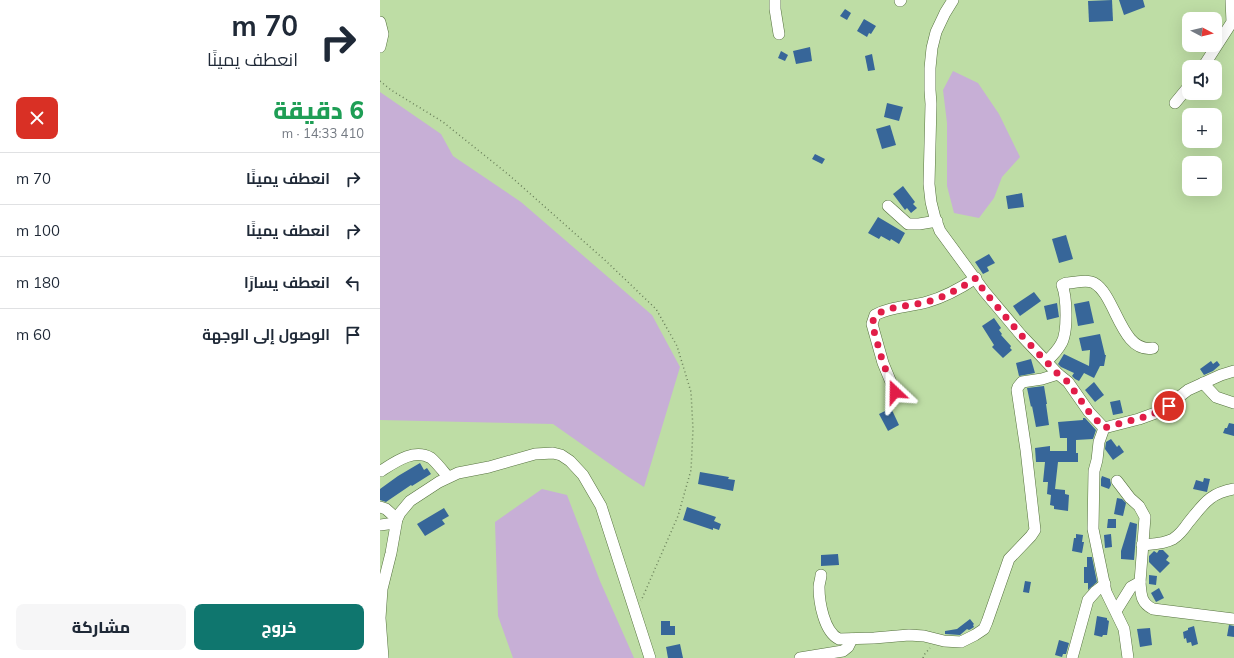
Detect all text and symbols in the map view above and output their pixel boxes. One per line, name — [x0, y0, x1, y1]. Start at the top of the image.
text: 70 m — [232, 8, 298, 43]
north arrow — [1182, 12, 1222, 52]
map controls — [1182, 12, 1222, 196]
icon: right — [312, 16, 364, 68]
text: انعطف يمينًا — [207, 48, 298, 71]
button: sound — [1182, 60, 1222, 100]
text: 6 دقيقة — [273, 95, 364, 125]
button: close — [16, 97, 58, 139]
button: + — [1182, 108, 1222, 148]
text: 410 m · 14:33 — [282, 125, 364, 141]
button: − — [1182, 156, 1222, 196]
icon: right — [342, 168, 364, 190]
text: 70 m — [16, 169, 51, 188]
text: انعطف يمينًا — [246, 169, 330, 188]
icon: right — [342, 220, 364, 242]
text: 100 m — [16, 221, 60, 240]
text: انعطف يمينًا — [246, 221, 330, 240]
icon: left — [342, 272, 364, 294]
text: 180 m — [16, 273, 60, 292]
text: انعطف يسارًا — [244, 273, 330, 292]
icon: arrive — [342, 324, 364, 346]
text: 60 m — [16, 325, 51, 344]
text: الوصول إلى الوجهة — [202, 325, 330, 344]
position arrow — [874, 371, 916, 413]
pin — [1152, 389, 1186, 423]
icon: arrive — [1158, 395, 1180, 417]
button: مشاركة — [16, 604, 186, 650]
button: خروج — [194, 604, 364, 650]

